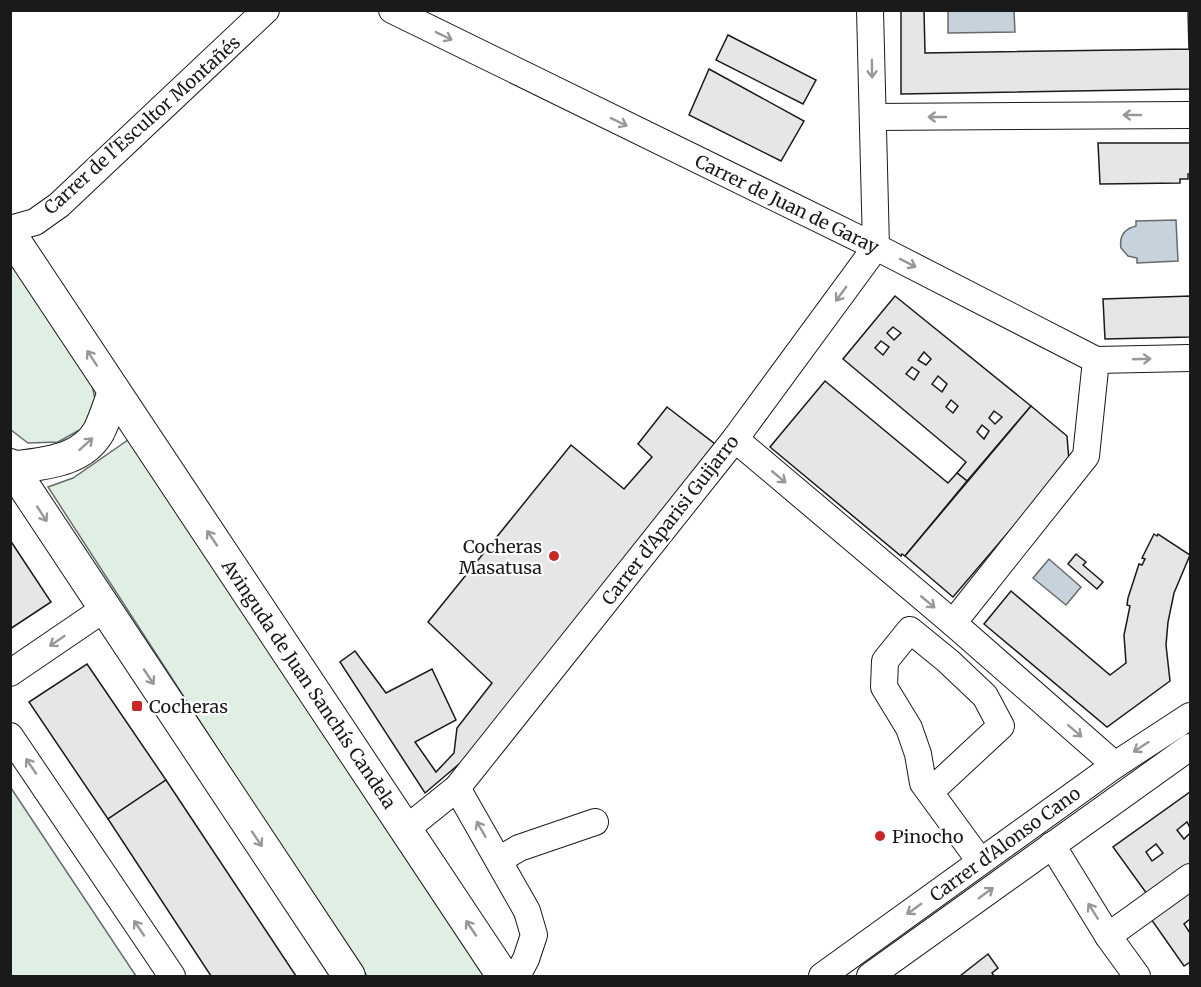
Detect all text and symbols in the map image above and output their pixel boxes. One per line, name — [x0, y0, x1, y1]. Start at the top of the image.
street label: Carrer de l'Escultor Montañés — [39, 31, 245, 219]
one-way arrow — [435, 31, 453, 43]
one-way arrow — [866, 58, 877, 78]
one-way arrow — [1123, 109, 1143, 121]
one-way arrow — [928, 111, 948, 123]
one-way arrow — [610, 116, 628, 128]
street label: Carrer de Juan de Garay — [691, 149, 883, 259]
one-way arrow — [898, 258, 916, 269]
one-way arrow — [835, 286, 847, 302]
one-way arrow — [86, 350, 98, 367]
one-way arrow — [1131, 353, 1151, 365]
street label: Carrer d'Aparisi Guijarro — [596, 430, 744, 610]
one-way arrow — [79, 437, 94, 451]
one-way arrow — [771, 470, 787, 483]
one-way arrow — [37, 505, 49, 522]
one-way arrow — [206, 530, 218, 547]
place label: Cocheras Masatusa — [459, 535, 542, 579]
marker: Cocheras Masatusa — [547, 549, 561, 563]
street label: Avinguda de Juan Sanchís Candela — [216, 554, 401, 813]
one-way arrow — [920, 596, 936, 609]
one-way arrow — [50, 635, 66, 647]
one-way arrow — [144, 668, 156, 685]
place label: Cocheras — [149, 695, 228, 718]
marker: Cocheras — [130, 699, 144, 713]
one-way arrow — [1067, 723, 1083, 737]
one-way arrow — [1133, 741, 1150, 754]
one-way arrow — [25, 758, 37, 775]
street label: Carrer d'Alonso Cano — [925, 782, 1085, 906]
one-way arrow — [475, 821, 487, 838]
place label: Pinocho — [892, 825, 963, 848]
marker: Pinocho — [873, 829, 887, 843]
one-way arrow — [251, 831, 263, 847]
one-way arrow — [977, 887, 993, 899]
one-way arrow — [907, 903, 923, 915]
one-way arrow — [1086, 903, 1098, 920]
one-way arrow — [133, 920, 145, 937]
one-way arrow — [465, 920, 477, 936]

